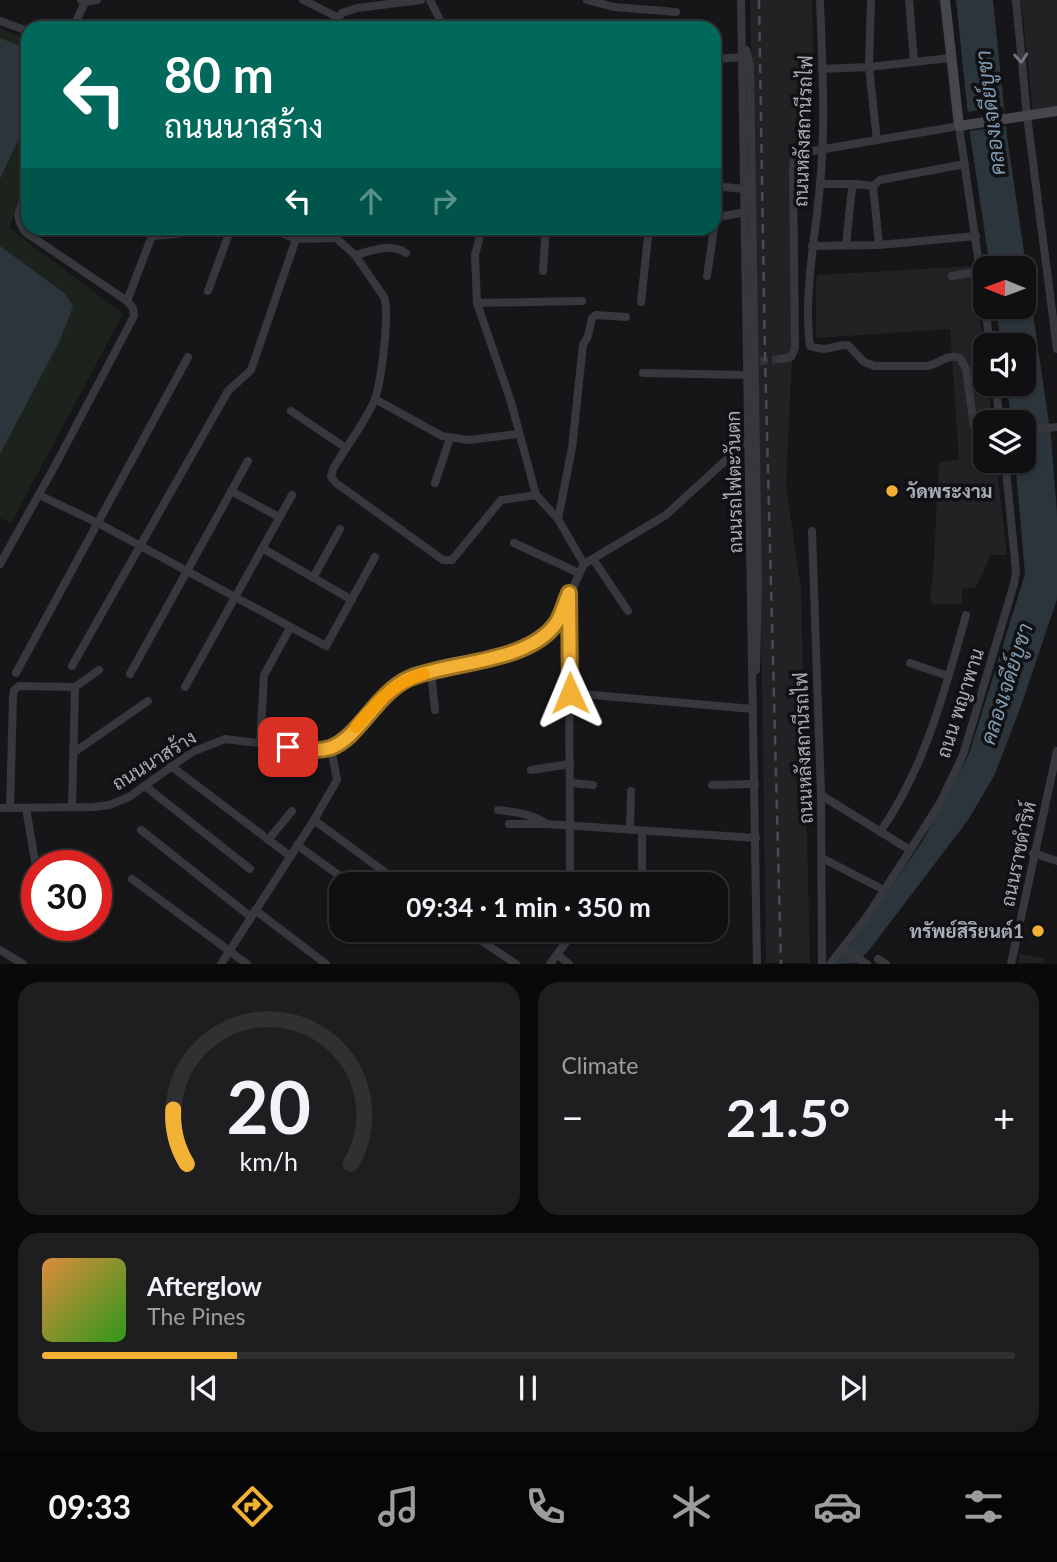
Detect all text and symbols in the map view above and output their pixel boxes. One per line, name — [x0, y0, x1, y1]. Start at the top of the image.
text: 80 m — [164, 45, 274, 103]
icon: left — [49, 49, 140, 140]
water label: คลองเจดีย์บูชา — [969, 49, 1014, 177]
one-way arrow — [1013, 53, 1028, 64]
street label: ถนนหลังสถานีรถไฟ — [788, 55, 817, 207]
text: ถนนนาสร้าง — [164, 106, 323, 145]
icon: left — [279, 182, 317, 220]
icon: ahead — [352, 182, 390, 220]
icon: right — [425, 182, 463, 220]
north arrow — [973, 256, 1036, 318]
map controls — [973, 256, 1036, 473]
button: sound — [973, 333, 1036, 396]
button: layers — [973, 410, 1036, 473]
street label: ถนนรถไฟตะวันตก — [721, 411, 746, 553]
place label: วัดพระงาม — [906, 479, 993, 502]
marker: วัดพระงาม — [884, 483, 900, 499]
water label: คลองเจดีย์บูชา — [974, 620, 1041, 748]
street label: ถนน พญาพาน — [931, 645, 989, 761]
position arrow — [533, 656, 607, 730]
street label: ถนนหลังสถานีรถไฟ — [788, 672, 817, 824]
pin — [258, 717, 318, 777]
street label: ถนนนาสร้าง — [108, 725, 200, 794]
icon: arrive — [269, 728, 307, 766]
street label: ถนนราชดำริห์ — [995, 799, 1040, 909]
speed limit sign: 30 — [21, 850, 112, 941]
text: 09:34 · 1 min · 350 m — [406, 891, 651, 923]
place label: ทรัพย์สิริยนต์1 — [909, 919, 1024, 942]
marker: ทรัพย์สิริยนต์1 — [1030, 923, 1046, 939]
text: Climate — [562, 1051, 638, 1079]
text: 20 — [227, 1063, 311, 1151]
text: 21.5° — [726, 1086, 850, 1148]
text: − — [562, 1094, 584, 1140]
text: + — [993, 1094, 1015, 1140]
text: km/h — [239, 1146, 298, 1176]
text: Afterglow — [147, 1270, 262, 1302]
text: The Pines — [147, 1302, 245, 1330]
icon: previous — [185, 1369, 223, 1407]
icon: pause — [509, 1369, 547, 1407]
icon: next — [834, 1369, 872, 1407]
icon: directions — [228, 1482, 277, 1531]
icon: music — [374, 1482, 423, 1531]
icon: phone — [521, 1482, 570, 1531]
icon: climate — [667, 1482, 716, 1531]
icon: car — [813, 1482, 862, 1531]
icon: filters — [959, 1482, 1008, 1531]
text: 09:33 — [49, 1487, 131, 1526]

